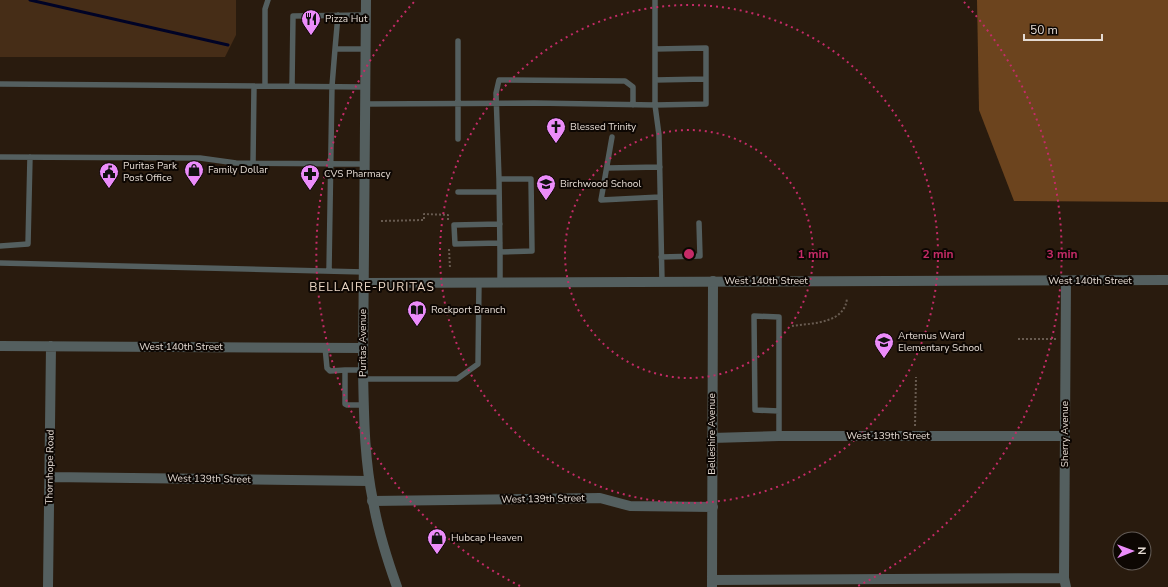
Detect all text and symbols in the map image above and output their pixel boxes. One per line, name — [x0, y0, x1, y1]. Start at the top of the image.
restaurant icon: Pizza Hut — [300, 8, 322, 36]
place label: Pizza Hut — [325, 12, 368, 26]
scale bar — [1024, 16, 1102, 42]
text: 50 m — [1030, 22, 1058, 38]
church icon: Blessed Trinity — [545, 116, 567, 144]
place label: Blessed Trinity — [570, 120, 637, 134]
place label: Puritas Park Post Office — [123, 159, 178, 185]
shop icon: Family Dollar — [183, 159, 205, 187]
public building icon: Puritas Park Post Office — [98, 161, 120, 189]
place label: Family Dollar — [208, 163, 268, 177]
pharmacy icon: CVS Pharmacy — [299, 163, 321, 191]
place label: CVS Pharmacy — [324, 167, 391, 181]
school or university icon: Birchwood School — [535, 173, 557, 201]
place label: Birchwood School — [560, 177, 641, 191]
text: 1 min — [797, 246, 829, 262]
text: 2 min — [922, 246, 954, 262]
text: 3 min — [1046, 246, 1078, 262]
centre of rings — [682, 247, 696, 261]
street label: West 140th Street — [724, 274, 808, 288]
street label: West 140th Street — [1048, 274, 1132, 288]
district label: BELLAIRE-PURITAS — [309, 279, 435, 295]
library icon: Rockport Branch — [406, 299, 428, 327]
place label: Rockport Branch — [431, 303, 506, 317]
street label: Puritas Avenue — [356, 309, 370, 377]
place label: Artemus Ward Elementary School — [898, 329, 983, 355]
school or university icon: Artemus Ward Elementary School — [873, 331, 895, 359]
street label: West 140th Street — [139, 340, 223, 354]
street label: Belleshire Avenue — [705, 393, 719, 475]
street label: Sherry Avenue — [1058, 401, 1072, 467]
street label: Thornhope Road — [42, 429, 58, 504]
street label: West 139th Street — [846, 429, 930, 443]
street label: West 139th Street — [167, 471, 251, 487]
street label: West 139th Street — [501, 491, 585, 507]
shop icon: Hubcap Heaven — [426, 527, 448, 555]
place label: Hubcap Heaven — [451, 531, 523, 545]
north arrow — [1112, 531, 1152, 571]
text: N — [1134, 547, 1149, 555]

